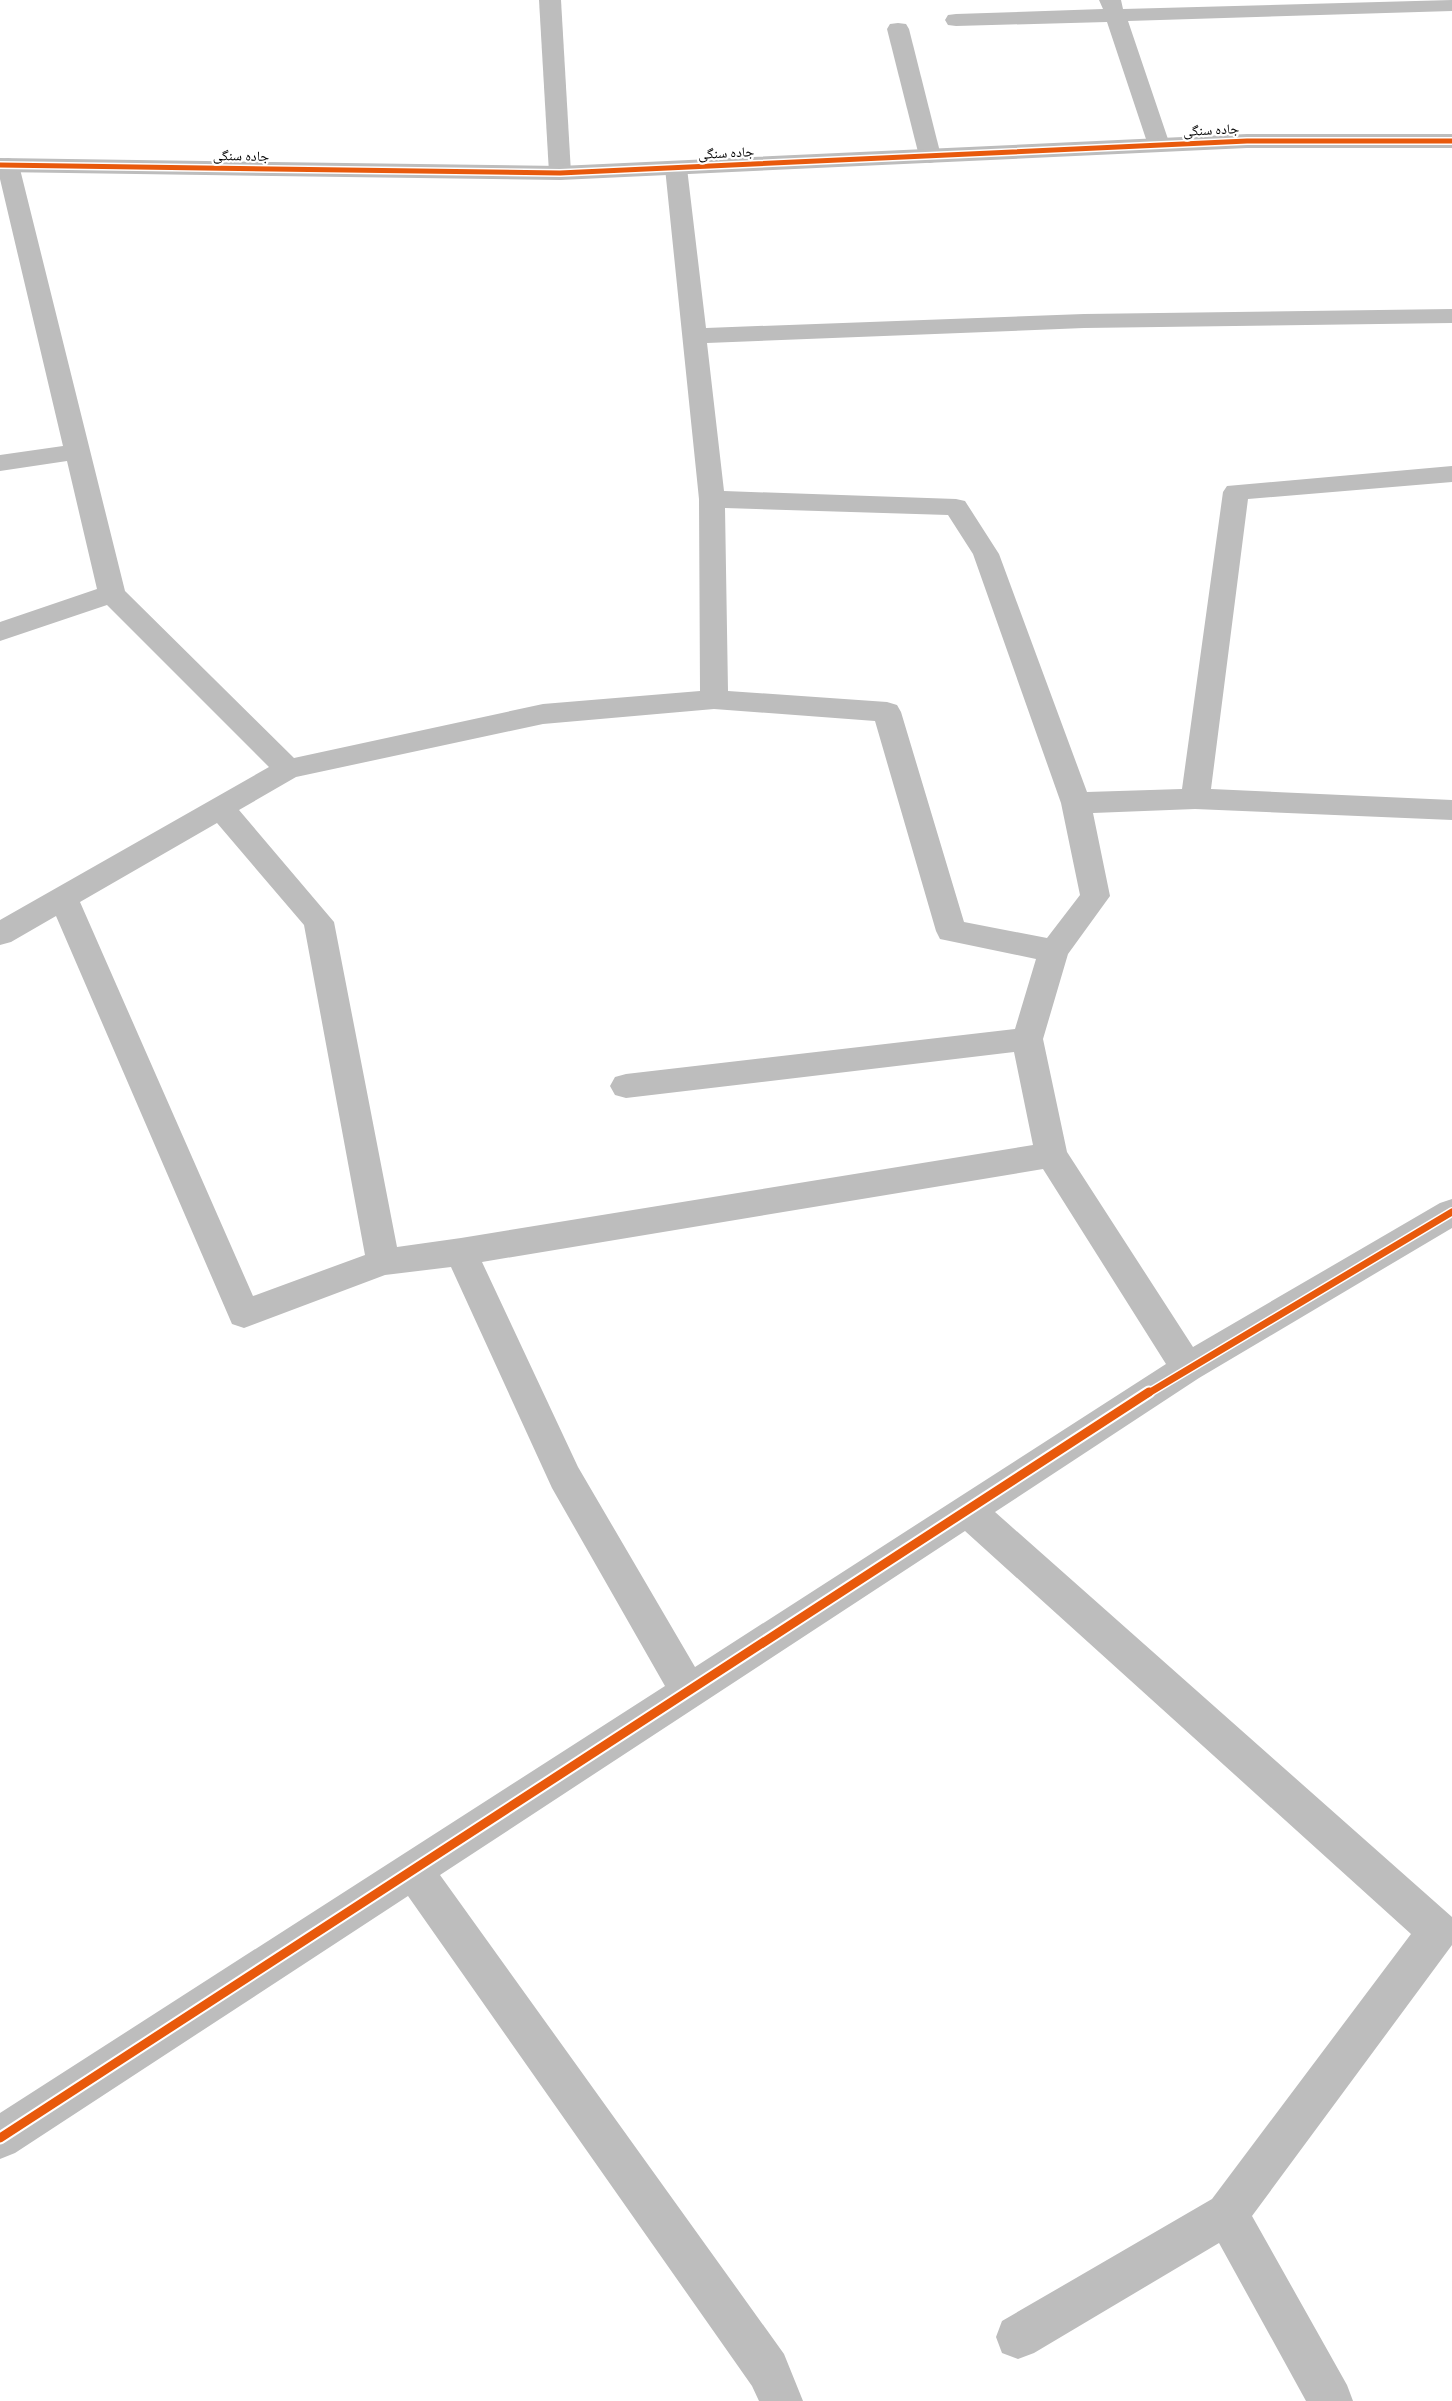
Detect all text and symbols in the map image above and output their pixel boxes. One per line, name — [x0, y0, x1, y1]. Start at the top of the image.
street label: جاده سنگی — [1182, 117, 1240, 141]
street label: جاده سنگی — [697, 140, 755, 164]
street label: جاده سنگی — [213, 144, 269, 166]

